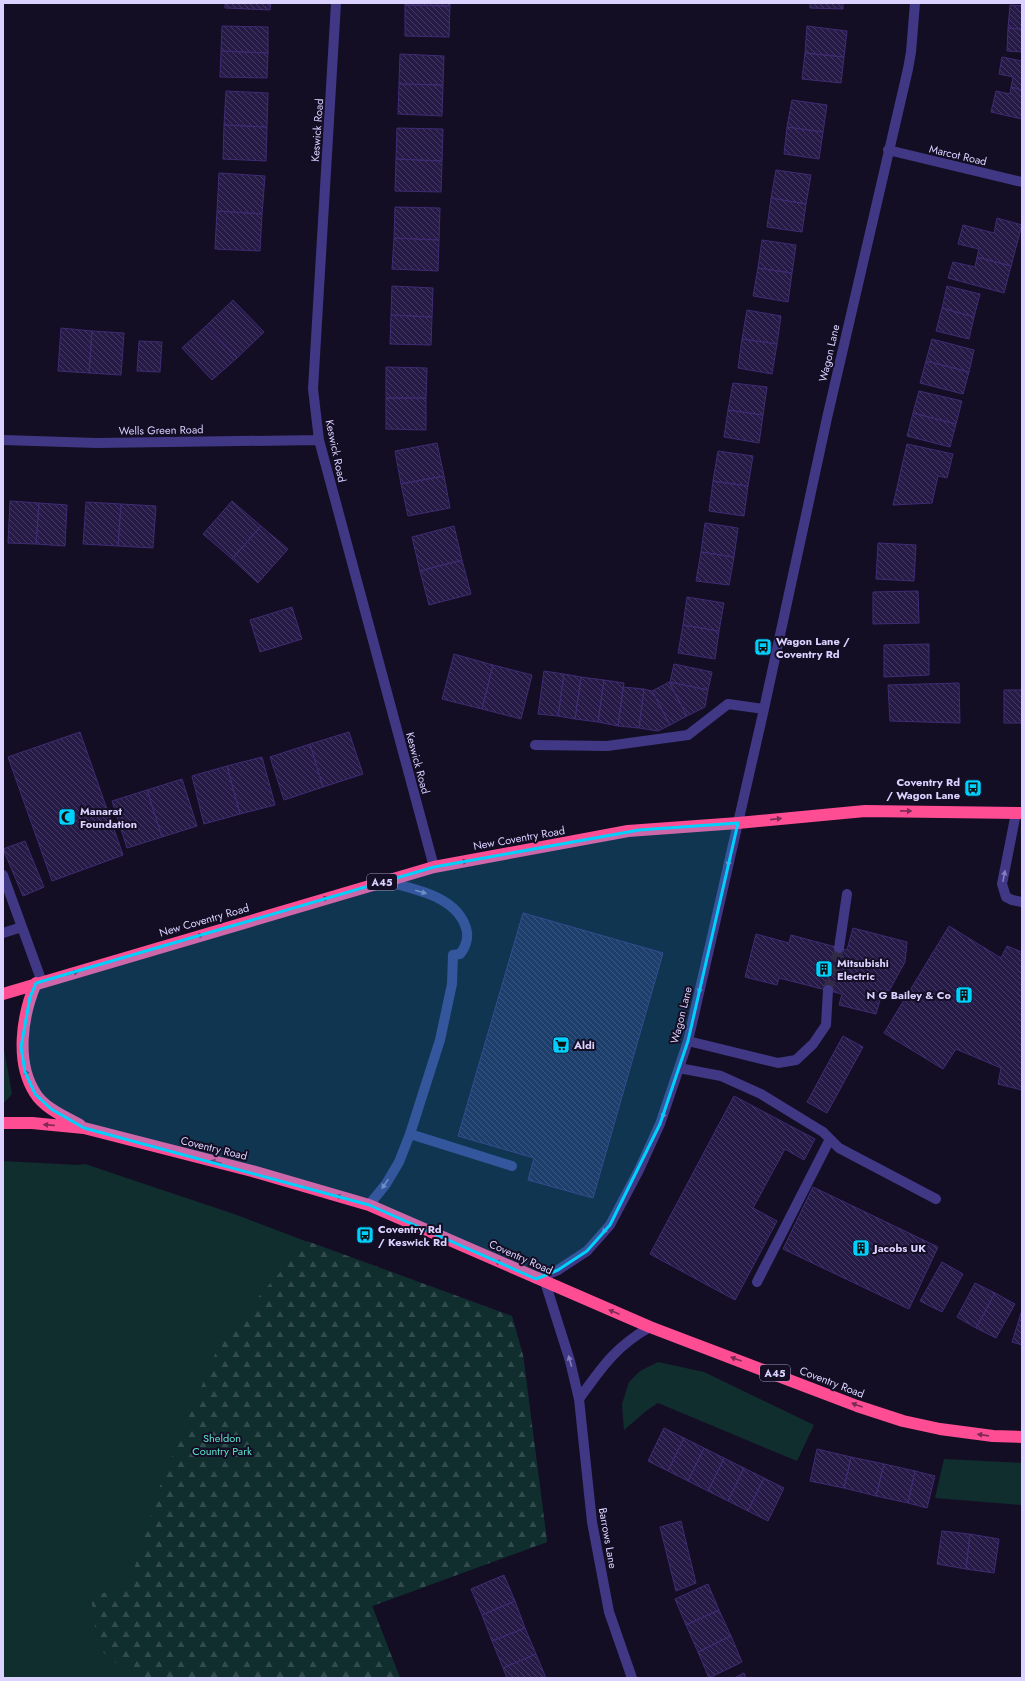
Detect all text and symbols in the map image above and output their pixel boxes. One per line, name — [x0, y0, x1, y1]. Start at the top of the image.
street label: Keswick Road — [307, 98, 327, 162]
street label: Marcot Road — [928, 141, 988, 169]
street label: Wagon Lane — [815, 323, 843, 383]
street label: Keswick Road — [322, 418, 350, 484]
street label: Wells Green Road — [118, 421, 204, 439]
place label: Wagon Lane / Coventry Rd — [776, 633, 850, 662]
bus stop icon: Wagon Lane / Coventry Rd — [753, 637, 773, 657]
street label: Keswick Road — [402, 730, 434, 796]
place label: Coventry Rd / Wagon Lane — [886, 774, 960, 803]
bus stop icon: Coventry Rd / Wagon Lane — [963, 778, 983, 798]
place label: Manarat Foundation — [80, 803, 137, 832]
mosque icon: Manarat Foundation — [57, 807, 77, 827]
one-way arrow — [900, 808, 913, 814]
one-way arrow — [770, 815, 782, 822]
street label: New Coventry Road — [472, 822, 566, 854]
one-way arrow — [725, 855, 731, 867]
one-way arrow — [456, 858, 468, 864]
one-way arrow — [1001, 869, 1007, 882]
road number: A45 — [367, 874, 397, 890]
one-way arrow — [416, 889, 428, 895]
one-way arrow — [317, 896, 329, 902]
street label: New Coventry Road — [157, 900, 251, 940]
one-way arrow — [192, 933, 204, 939]
place label: Mitsubishi Electric — [837, 955, 889, 984]
building icon: Mitsubishi Electric — [814, 959, 834, 979]
one-way arrow — [68, 970, 80, 976]
one-way arrow — [696, 982, 702, 994]
street label: Wagon Lane — [666, 985, 696, 1045]
building icon: N G Bailey & Co — [954, 985, 974, 1005]
place label: N G Bailey & Co — [867, 987, 952, 1003]
supermarket icon: Aldi — [551, 1035, 571, 1055]
place label: Aldi — [573, 1037, 595, 1053]
one-way arrow — [23, 1068, 29, 1080]
one-way arrow — [661, 1107, 667, 1119]
one-way arrow — [43, 1121, 55, 1128]
street label: Coventry Road — [179, 1132, 249, 1164]
one-way arrow — [210, 1159, 222, 1165]
one-way arrow — [381, 1179, 389, 1189]
one-way arrow — [335, 1194, 347, 1200]
place label: Coventry Rd / Keswick Rd — [378, 1221, 447, 1250]
one-way arrow — [602, 1223, 611, 1234]
bus stop icon: Coventry Rd / Keswick Rd — [355, 1225, 375, 1245]
street label: Coventry Road — [487, 1236, 555, 1278]
building icon: Jacobs UK — [851, 1238, 871, 1258]
place label: Jacobs UK — [872, 1240, 926, 1256]
one-way arrow — [494, 1259, 506, 1265]
one-way arrow — [608, 1308, 620, 1314]
one-way arrow — [567, 1355, 573, 1367]
one-way arrow — [729, 1355, 741, 1361]
street label: Coventry Road — [797, 1362, 867, 1402]
road number: A45 — [760, 1365, 790, 1381]
one-way arrow — [850, 1402, 862, 1408]
park label: Sheldon Country Park — [192, 1430, 252, 1459]
one-way arrow — [977, 1432, 989, 1438]
street label: Barrows Lane — [595, 1506, 621, 1570]

